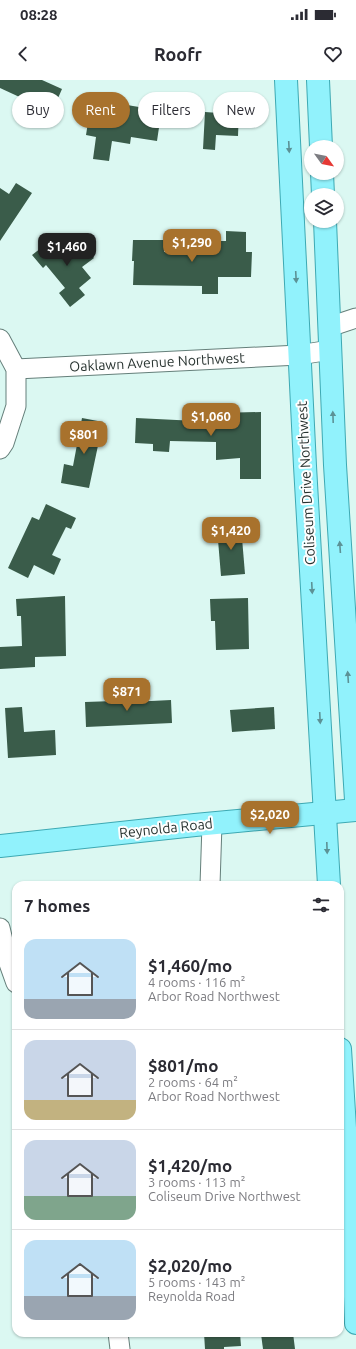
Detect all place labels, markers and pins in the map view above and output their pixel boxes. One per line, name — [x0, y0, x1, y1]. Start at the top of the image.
pin: $1,290 — [159, 229, 225, 263]
pin: $1,460 — [34, 233, 100, 267]
pin: $1,060 — [178, 403, 244, 437]
pin: $801 — [60, 421, 108, 455]
pin: $1,420 — [198, 517, 264, 551]
pin: $871 — [103, 678, 151, 712]
pin: $2,020 — [237, 801, 303, 835]

